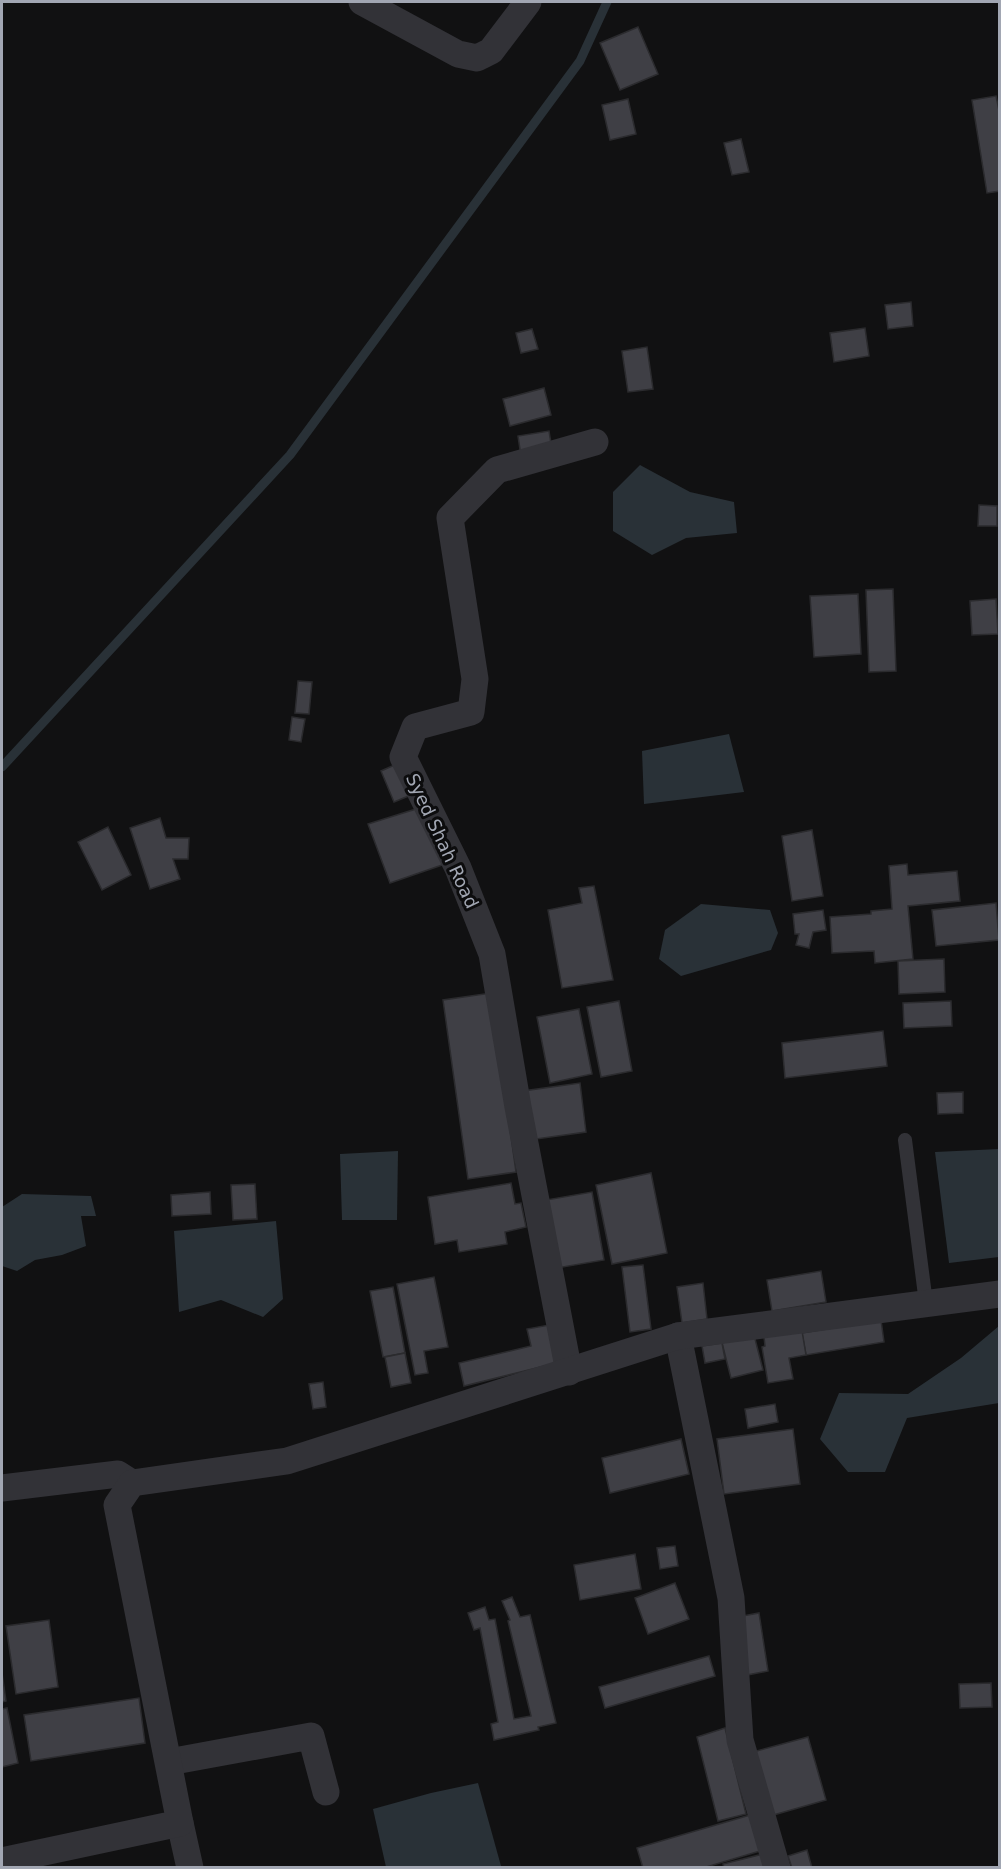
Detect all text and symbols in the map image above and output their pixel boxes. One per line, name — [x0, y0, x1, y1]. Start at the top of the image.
street label: Syed Shah Road — [402, 770, 483, 912]

